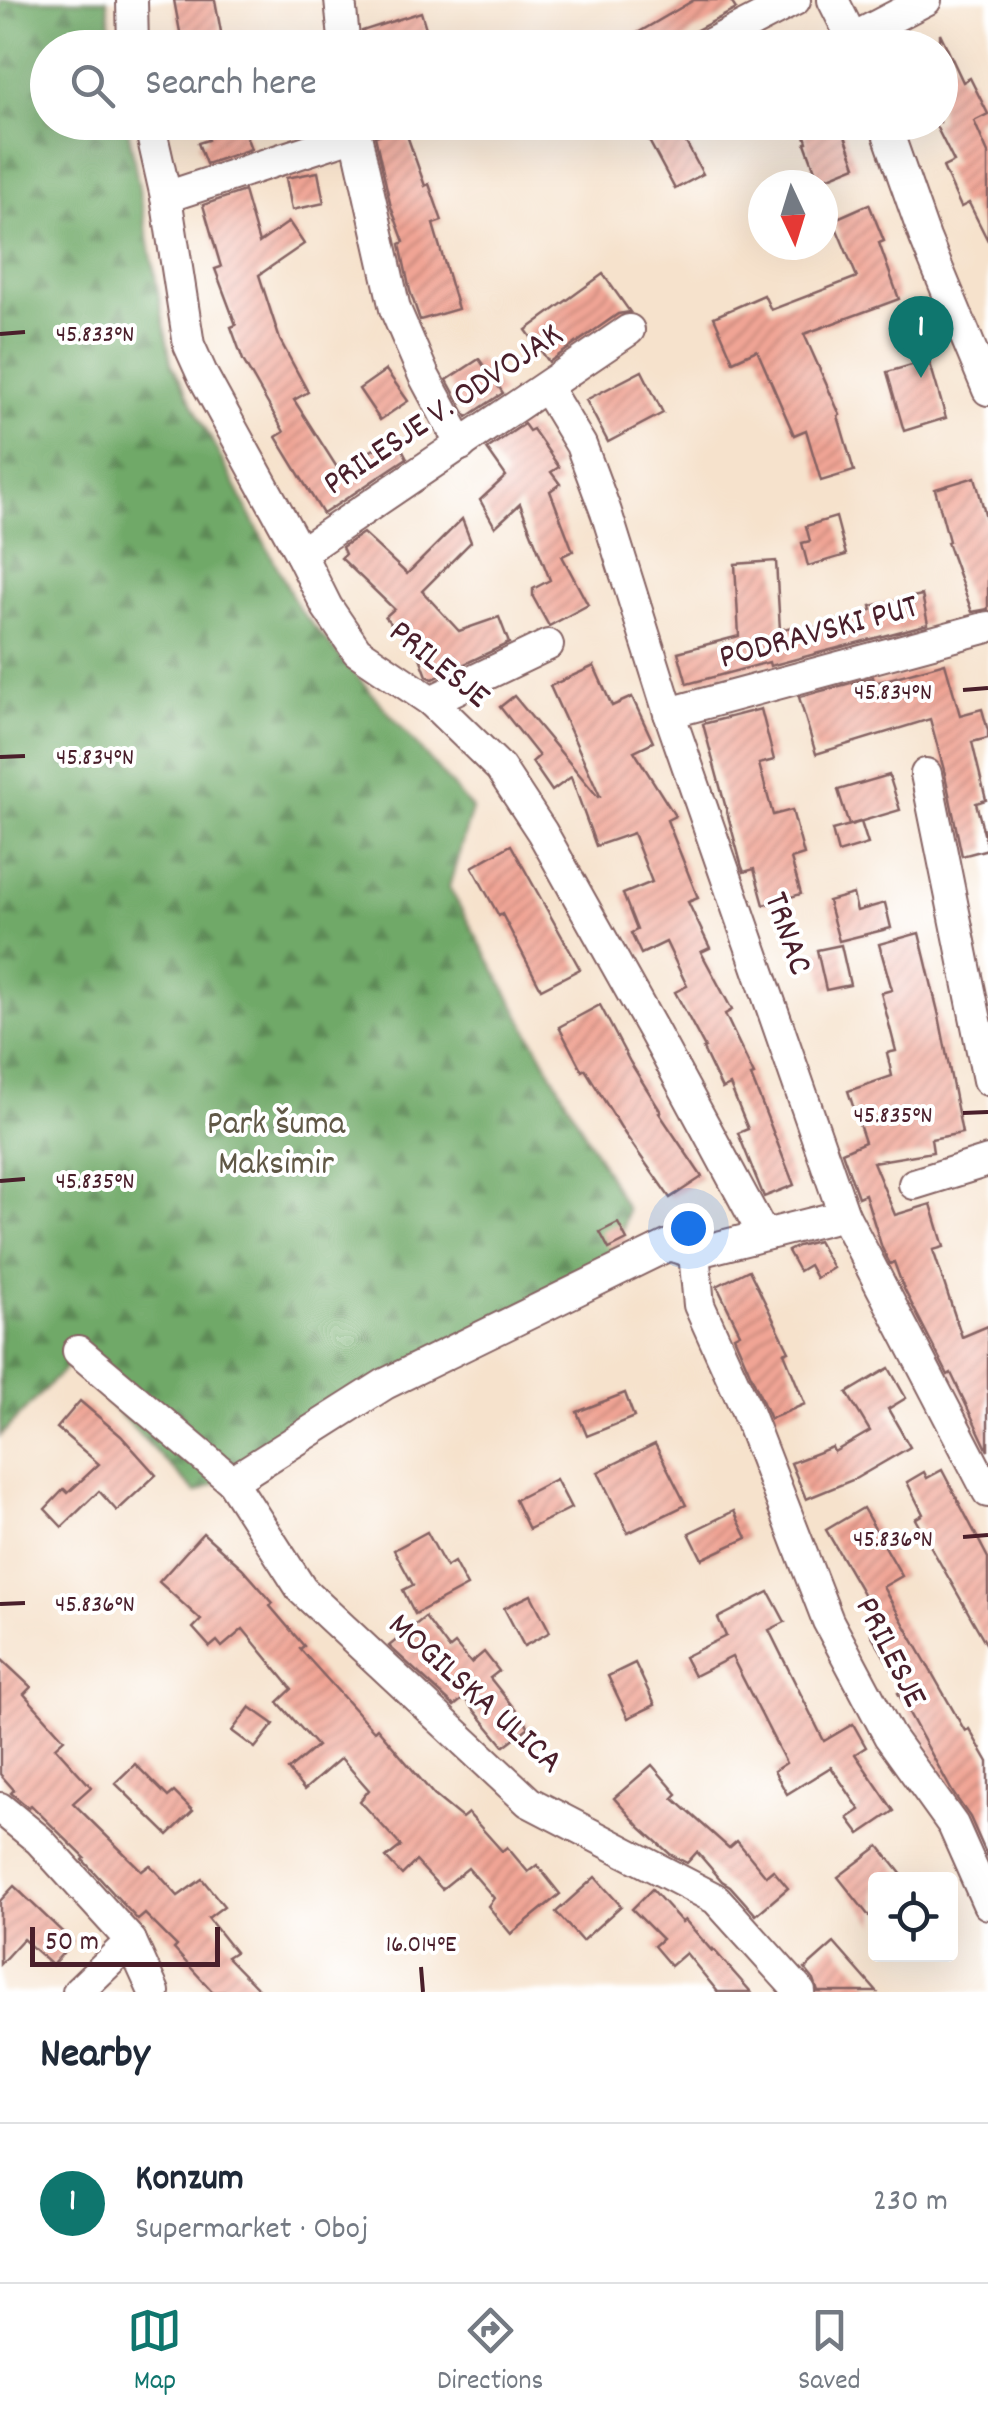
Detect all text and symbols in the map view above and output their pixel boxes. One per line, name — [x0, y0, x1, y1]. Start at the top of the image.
search box — [30, 30, 958, 140]
icon: search — [65, 58, 120, 113]
text: Search here — [145, 58, 317, 113]
north arrow — [748, 170, 838, 260]
pin: 1 — [888, 296, 954, 378]
street label: PRILESJE V. ODVOJAK — [314, 312, 574, 510]
text: 45.833°N — [56, 318, 134, 354]
street label: PODRAVSKI PUT — [714, 583, 924, 685]
street label: PRILESJE — [376, 609, 500, 723]
text: 45.834°N — [854, 676, 932, 712]
text: 45.834°N — [56, 741, 134, 777]
street label: TRNAC — [749, 886, 823, 982]
text: 45.835°N — [853, 1099, 933, 1135]
park label: Park šuma Maksimir — [207, 1101, 346, 1191]
text: 45.835°N — [55, 1165, 135, 1201]
your location — [663, 1203, 714, 1254]
text: 45.836°N — [853, 1523, 933, 1559]
text: 45.836°N — [55, 1588, 135, 1624]
street label: PRILESJE — [840, 1589, 938, 1717]
street label: MOGILSKA ULICA — [375, 1603, 573, 1787]
map controls — [868, 1872, 958, 1962]
button: locate — [868, 1872, 958, 1962]
scale bar — [30, 1922, 220, 1966]
text: 50 m — [45, 1924, 99, 1964]
text: 16.014°E — [386, 1928, 457, 1964]
text: Nearby — [40, 2027, 150, 2087]
text: Konzum — [135, 2153, 244, 2208]
text: 1 — [69, 2180, 76, 2226]
text: 230 m — [873, 2180, 948, 2226]
text: Supermarket · Oboj — [135, 2208, 368, 2254]
tab: Map — [127, 2303, 182, 2403]
tab: Directions — [437, 2303, 543, 2403]
tab: Saved — [798, 2303, 861, 2403]

